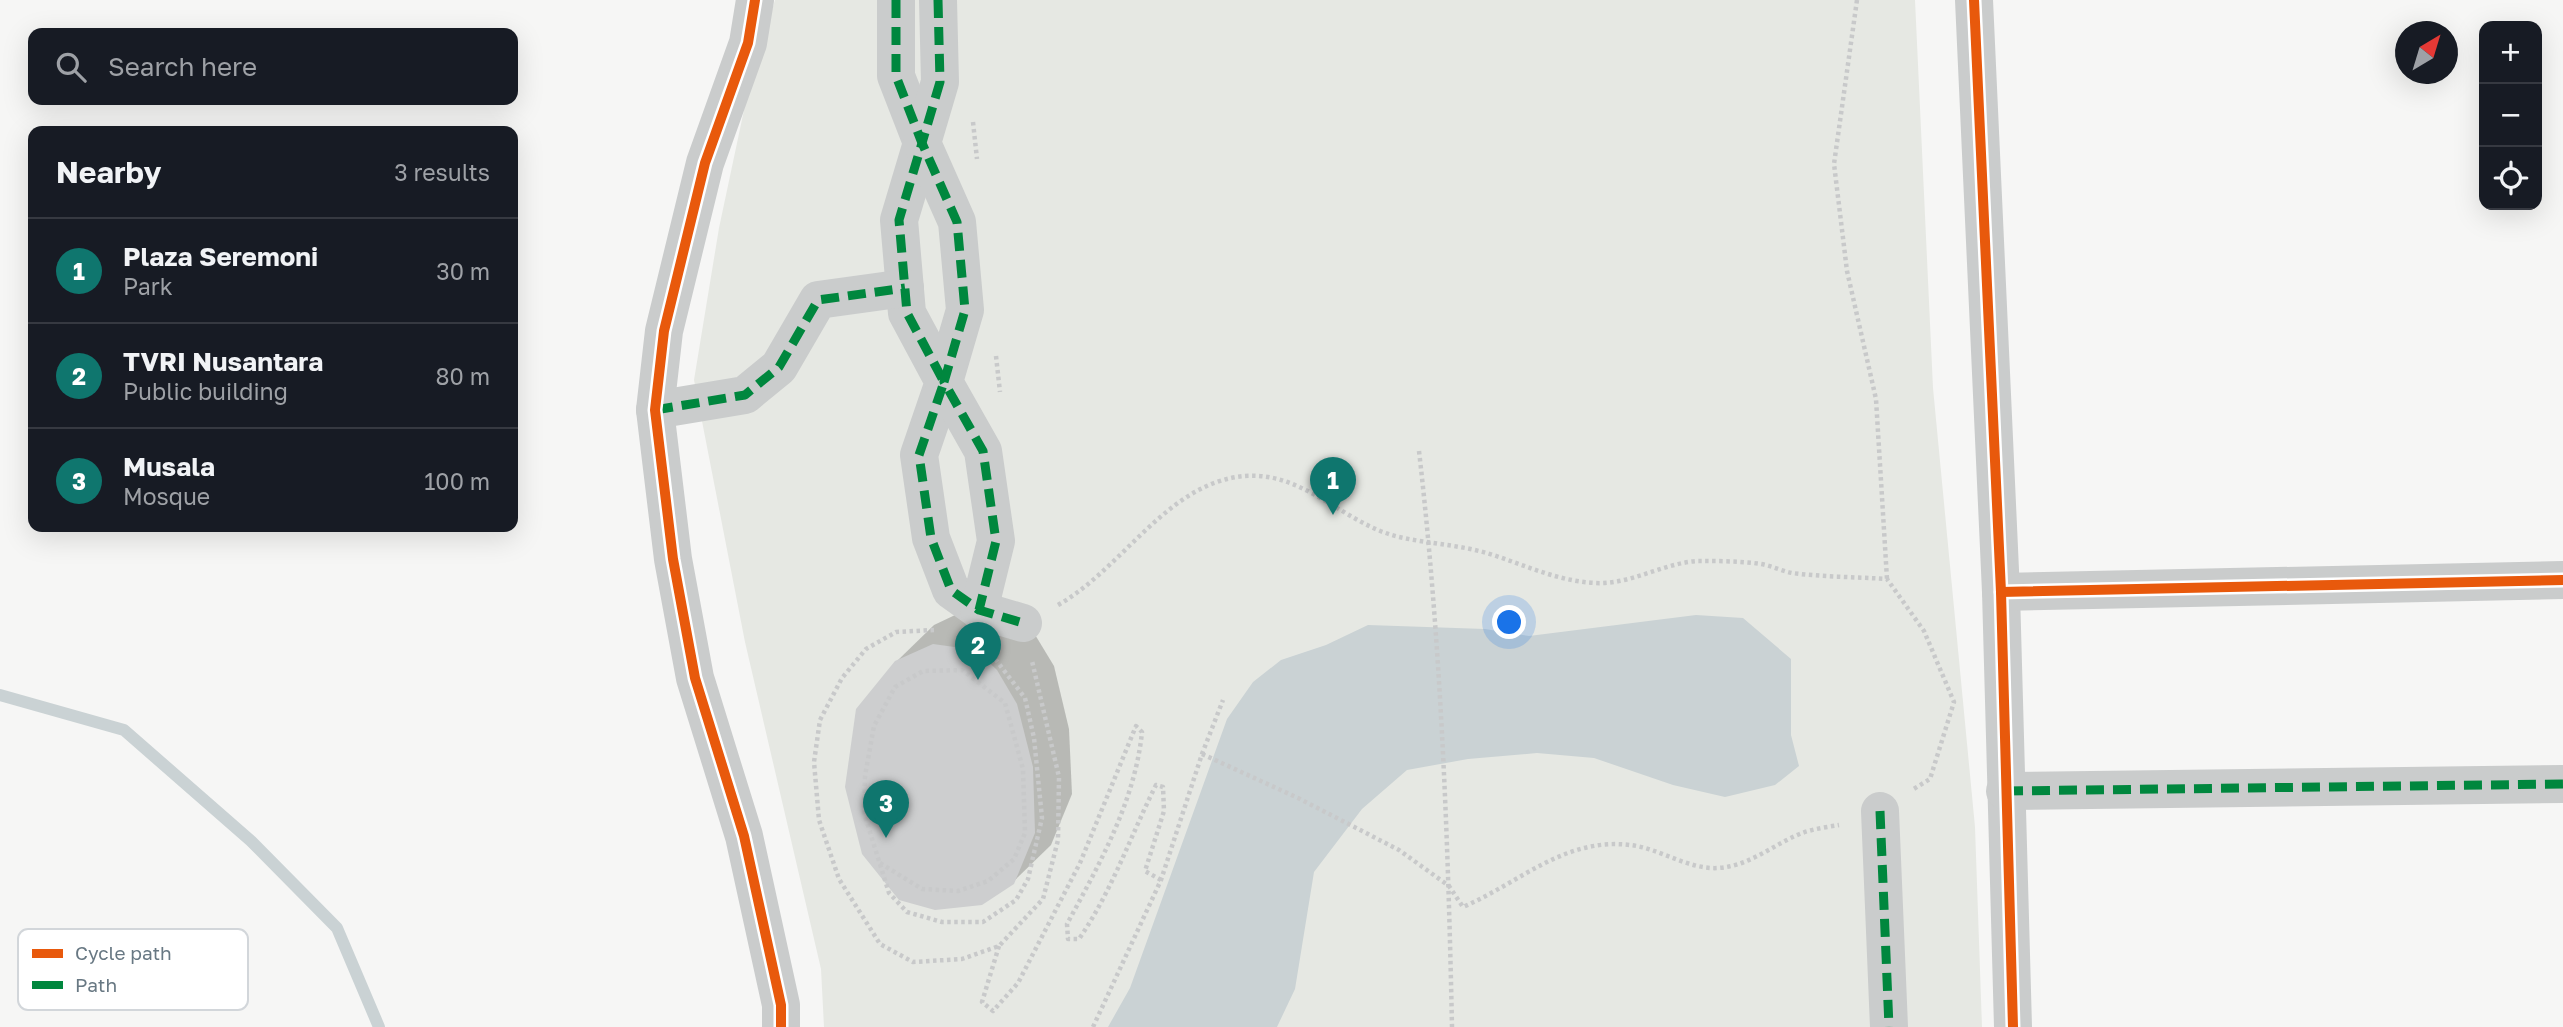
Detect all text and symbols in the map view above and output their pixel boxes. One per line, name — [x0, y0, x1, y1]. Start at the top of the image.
north arrow — [2395, 21, 2458, 84]
map controls — [2479, 21, 2542, 210]
button: + — [2479, 21, 2542, 84]
search box — [28, 28, 518, 105]
icon: search — [52, 48, 90, 86]
text: Search here — [108, 51, 257, 82]
button: − — [2479, 84, 2542, 147]
button: locate — [2479, 147, 2542, 210]
text: Nearby — [56, 154, 161, 190]
text: 3 results — [394, 158, 490, 186]
text: Plaza Seremoni — [123, 241, 318, 272]
text: 1 — [73, 257, 85, 285]
text: 30 m — [436, 257, 490, 285]
text: Park — [123, 272, 173, 300]
text: TVRI Nusantara — [123, 346, 323, 377]
text: 2 — [72, 362, 86, 390]
text: 80 m — [436, 362, 490, 390]
text: Public building — [123, 377, 288, 405]
text: Musala — [123, 451, 215, 482]
pin: 1 — [1310, 457, 1356, 515]
text: 3 — [72, 467, 86, 495]
text: 100 m — [424, 467, 490, 495]
text: Mosque — [123, 482, 210, 510]
your location — [1492, 605, 1526, 639]
pin: 2 — [955, 622, 1001, 680]
pin: 3 — [863, 780, 909, 838]
legend — [18, 929, 248, 1010]
text: Cycle path — [75, 941, 172, 964]
text: Path — [75, 973, 117, 996]

